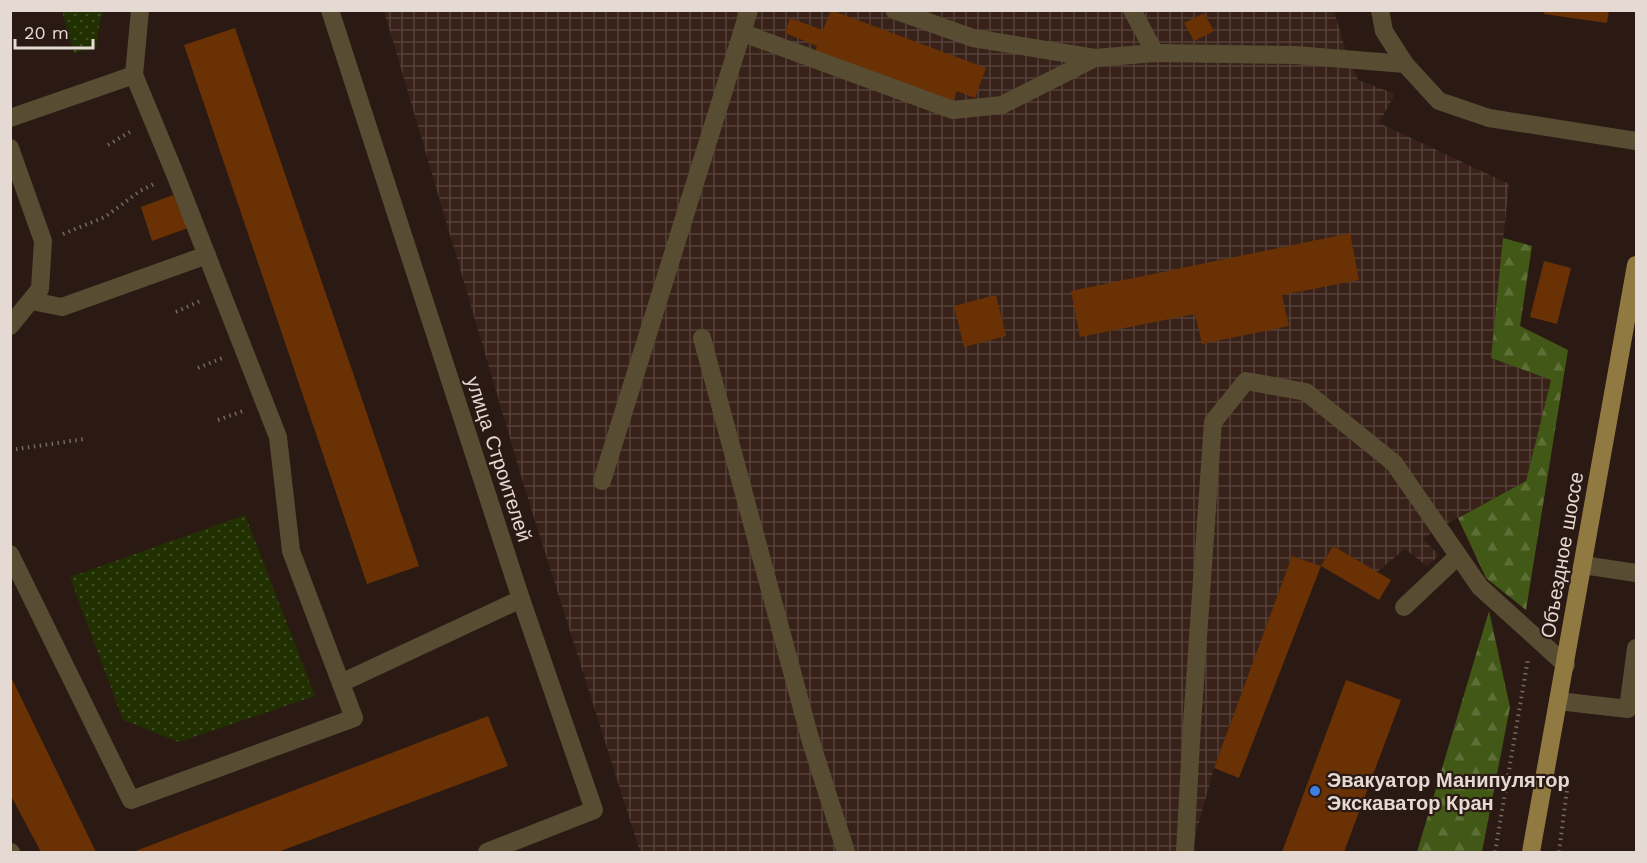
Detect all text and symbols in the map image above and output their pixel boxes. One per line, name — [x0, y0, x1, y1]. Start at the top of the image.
scale bar — [15, 12, 93, 50]
text: 20 m — [24, 22, 69, 43]
street label: улица Строителей — [461, 373, 537, 545]
street label: Объездное шоссе — [1536, 470, 1588, 640]
place label: Эвакуатор Манипулятор Экскаватор Кран — [1327, 768, 1570, 815]
marker: Эвакуатор Манипулятор Экскаватор Кран — [1308, 784, 1322, 798]

